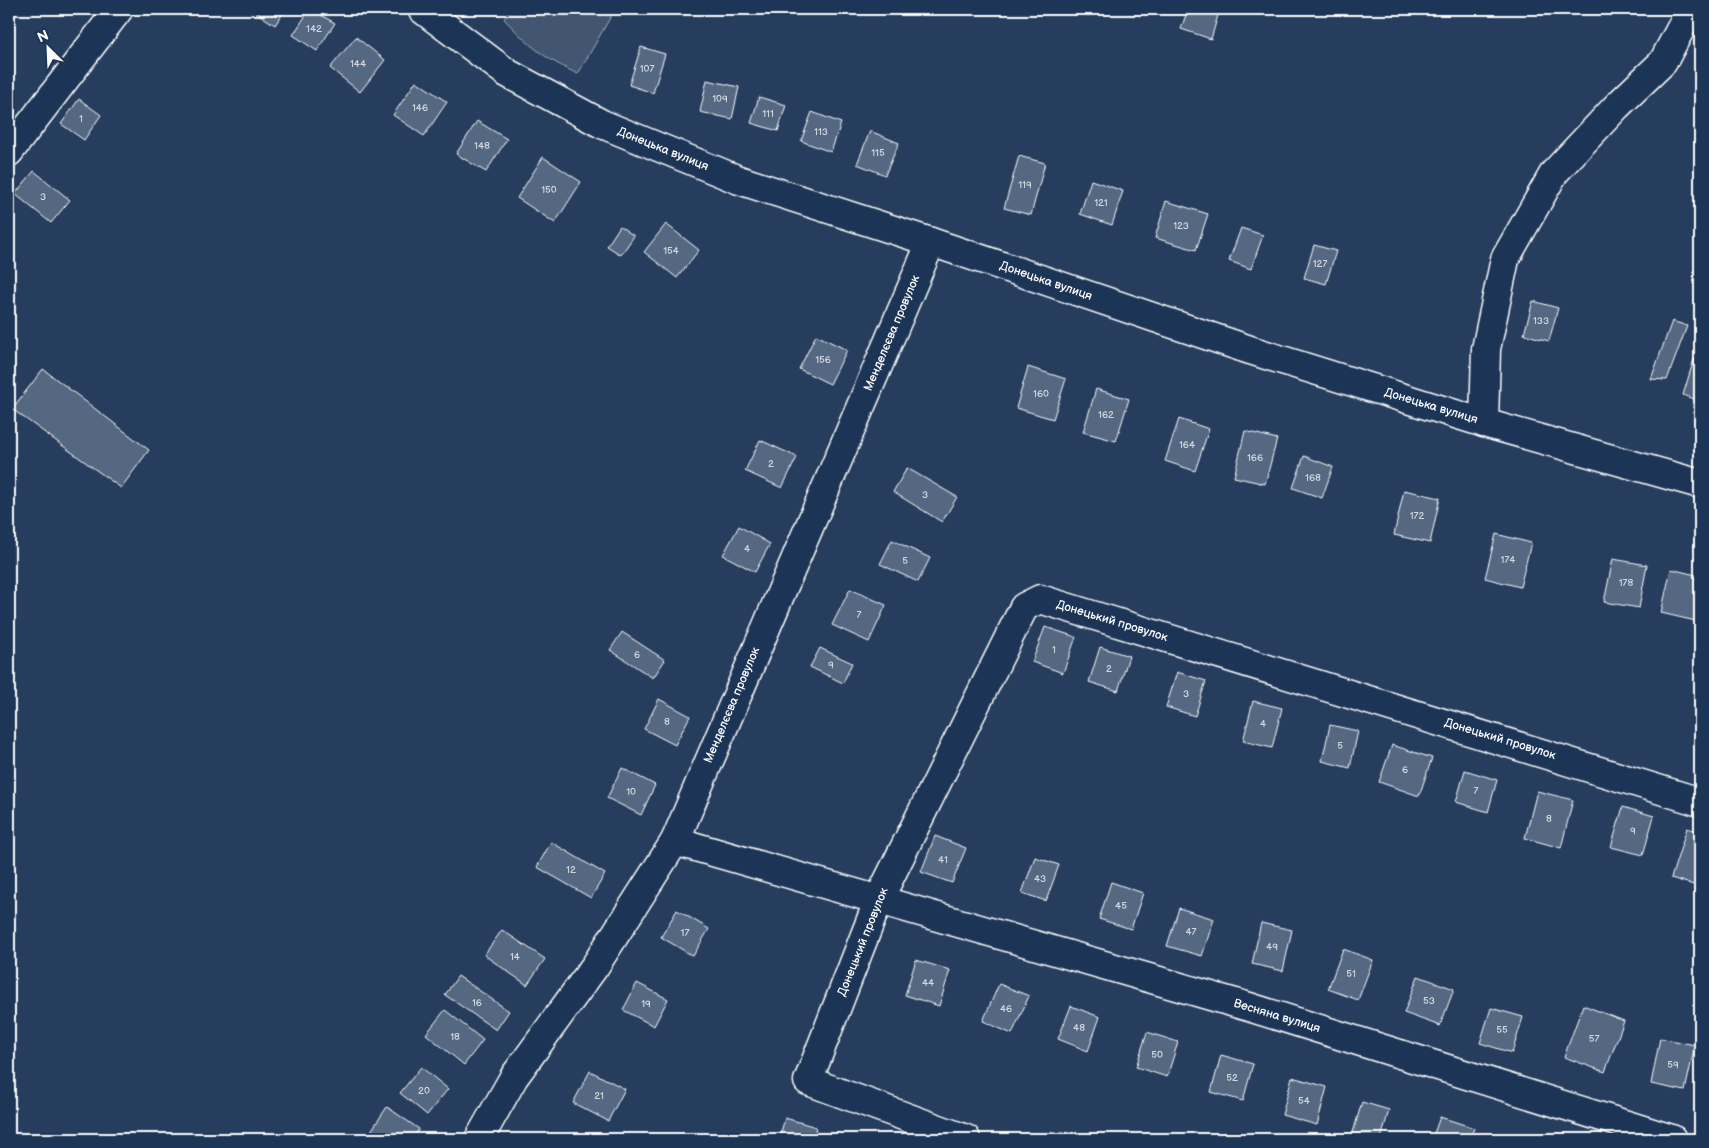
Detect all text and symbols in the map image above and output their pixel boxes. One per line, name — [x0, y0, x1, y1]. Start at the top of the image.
north arrow — [22, 22, 72, 72]
house number: 142 — [306, 23, 322, 35]
text: N — [35, 27, 51, 46]
house number: 144 — [350, 58, 366, 70]
house number: 107 — [640, 63, 654, 75]
house number: 109 — [712, 93, 728, 105]
house number: 146 — [412, 102, 428, 114]
house number: 111 — [762, 108, 774, 120]
house number: 1 — [79, 113, 83, 125]
street label: Донецька вулиця — [615, 124, 711, 174]
house number: 113 — [814, 126, 828, 138]
house number: 148 — [474, 140, 490, 152]
house number: 115 — [871, 147, 885, 159]
house number: 119 — [1018, 179, 1032, 191]
house number: 150 — [541, 184, 557, 196]
house number: 3 — [40, 191, 46, 203]
house number: 121 — [1094, 197, 1108, 209]
house number: 123 — [1173, 220, 1189, 232]
house number: 154 — [663, 245, 679, 257]
street label: Донецька вулиця — [998, 258, 1095, 304]
house number: 127 — [1313, 258, 1327, 270]
street label: Менделєєва провулок — [861, 272, 923, 393]
house number: 133 — [1533, 315, 1549, 327]
house number: 156 — [815, 354, 831, 366]
street label: Донецька вулиця — [1383, 385, 1480, 427]
house number: 160 — [1033, 388, 1049, 400]
house number: 162 — [1098, 409, 1114, 421]
house number: 164 — [1179, 439, 1195, 451]
house number: 166 — [1247, 452, 1263, 464]
house number: 2 — [768, 458, 774, 470]
house number: 168 — [1305, 472, 1321, 484]
house number: 3 — [922, 489, 928, 501]
house number: 172 — [1410, 510, 1424, 522]
house number: 4 — [744, 543, 750, 555]
house number: 174 — [1501, 554, 1515, 566]
house number: 5 — [902, 555, 908, 567]
house number: 178 — [1619, 577, 1633, 589]
street label: Донецький провулок — [1054, 597, 1170, 645]
house number: 7 — [857, 609, 862, 621]
street label: Менделєєва провулок — [701, 644, 763, 765]
house number: 1 — [1052, 644, 1056, 656]
house number: 6 — [634, 649, 640, 661]
house number: 9 — [828, 659, 834, 671]
house number: 2 — [1106, 663, 1112, 675]
house number: 3 — [1183, 688, 1189, 700]
street label: Донецький провулок — [1442, 715, 1558, 763]
house number: 8 — [664, 716, 670, 728]
house number: 4 — [1260, 718, 1266, 730]
house number: 5 — [1337, 740, 1343, 752]
house number: 6 — [1402, 764, 1408, 776]
house number: 7 — [1474, 785, 1479, 797]
house number: 10 — [626, 786, 636, 798]
house number: 8 — [1546, 813, 1552, 825]
house number: 9 — [1630, 825, 1636, 837]
house number: 41 — [938, 854, 948, 866]
house number: 12 — [566, 864, 576, 876]
house number: 43 — [1034, 873, 1046, 885]
street label: Донецький провулок — [834, 885, 892, 998]
house number: 45 — [1115, 900, 1127, 912]
house number: 47 — [1185, 926, 1197, 938]
house number: 17 — [681, 927, 689, 939]
house number: 49 — [1266, 941, 1278, 953]
house number: 14 — [510, 951, 520, 963]
house number: 51 — [1346, 968, 1356, 980]
house number: 44 — [922, 977, 934, 989]
house number: 53 — [1423, 995, 1435, 1007]
street label: Весняна вулиця — [1232, 996, 1322, 1036]
house number: 16 — [472, 997, 482, 1009]
house number: 19 — [641, 998, 651, 1010]
house number: 46 — [1000, 1003, 1012, 1015]
house number: 48 — [1073, 1022, 1085, 1034]
house number: 55 — [1496, 1024, 1508, 1036]
house number: 18 — [450, 1031, 460, 1043]
house number: 57 — [1589, 1033, 1599, 1045]
house number: 50 — [1151, 1049, 1163, 1061]
house number: 59 — [1667, 1059, 1679, 1071]
house number: 52 — [1226, 1072, 1238, 1084]
house number: 20 — [418, 1085, 430, 1097]
house number: 21 — [594, 1090, 604, 1102]
house number: 54 — [1298, 1095, 1310, 1107]

